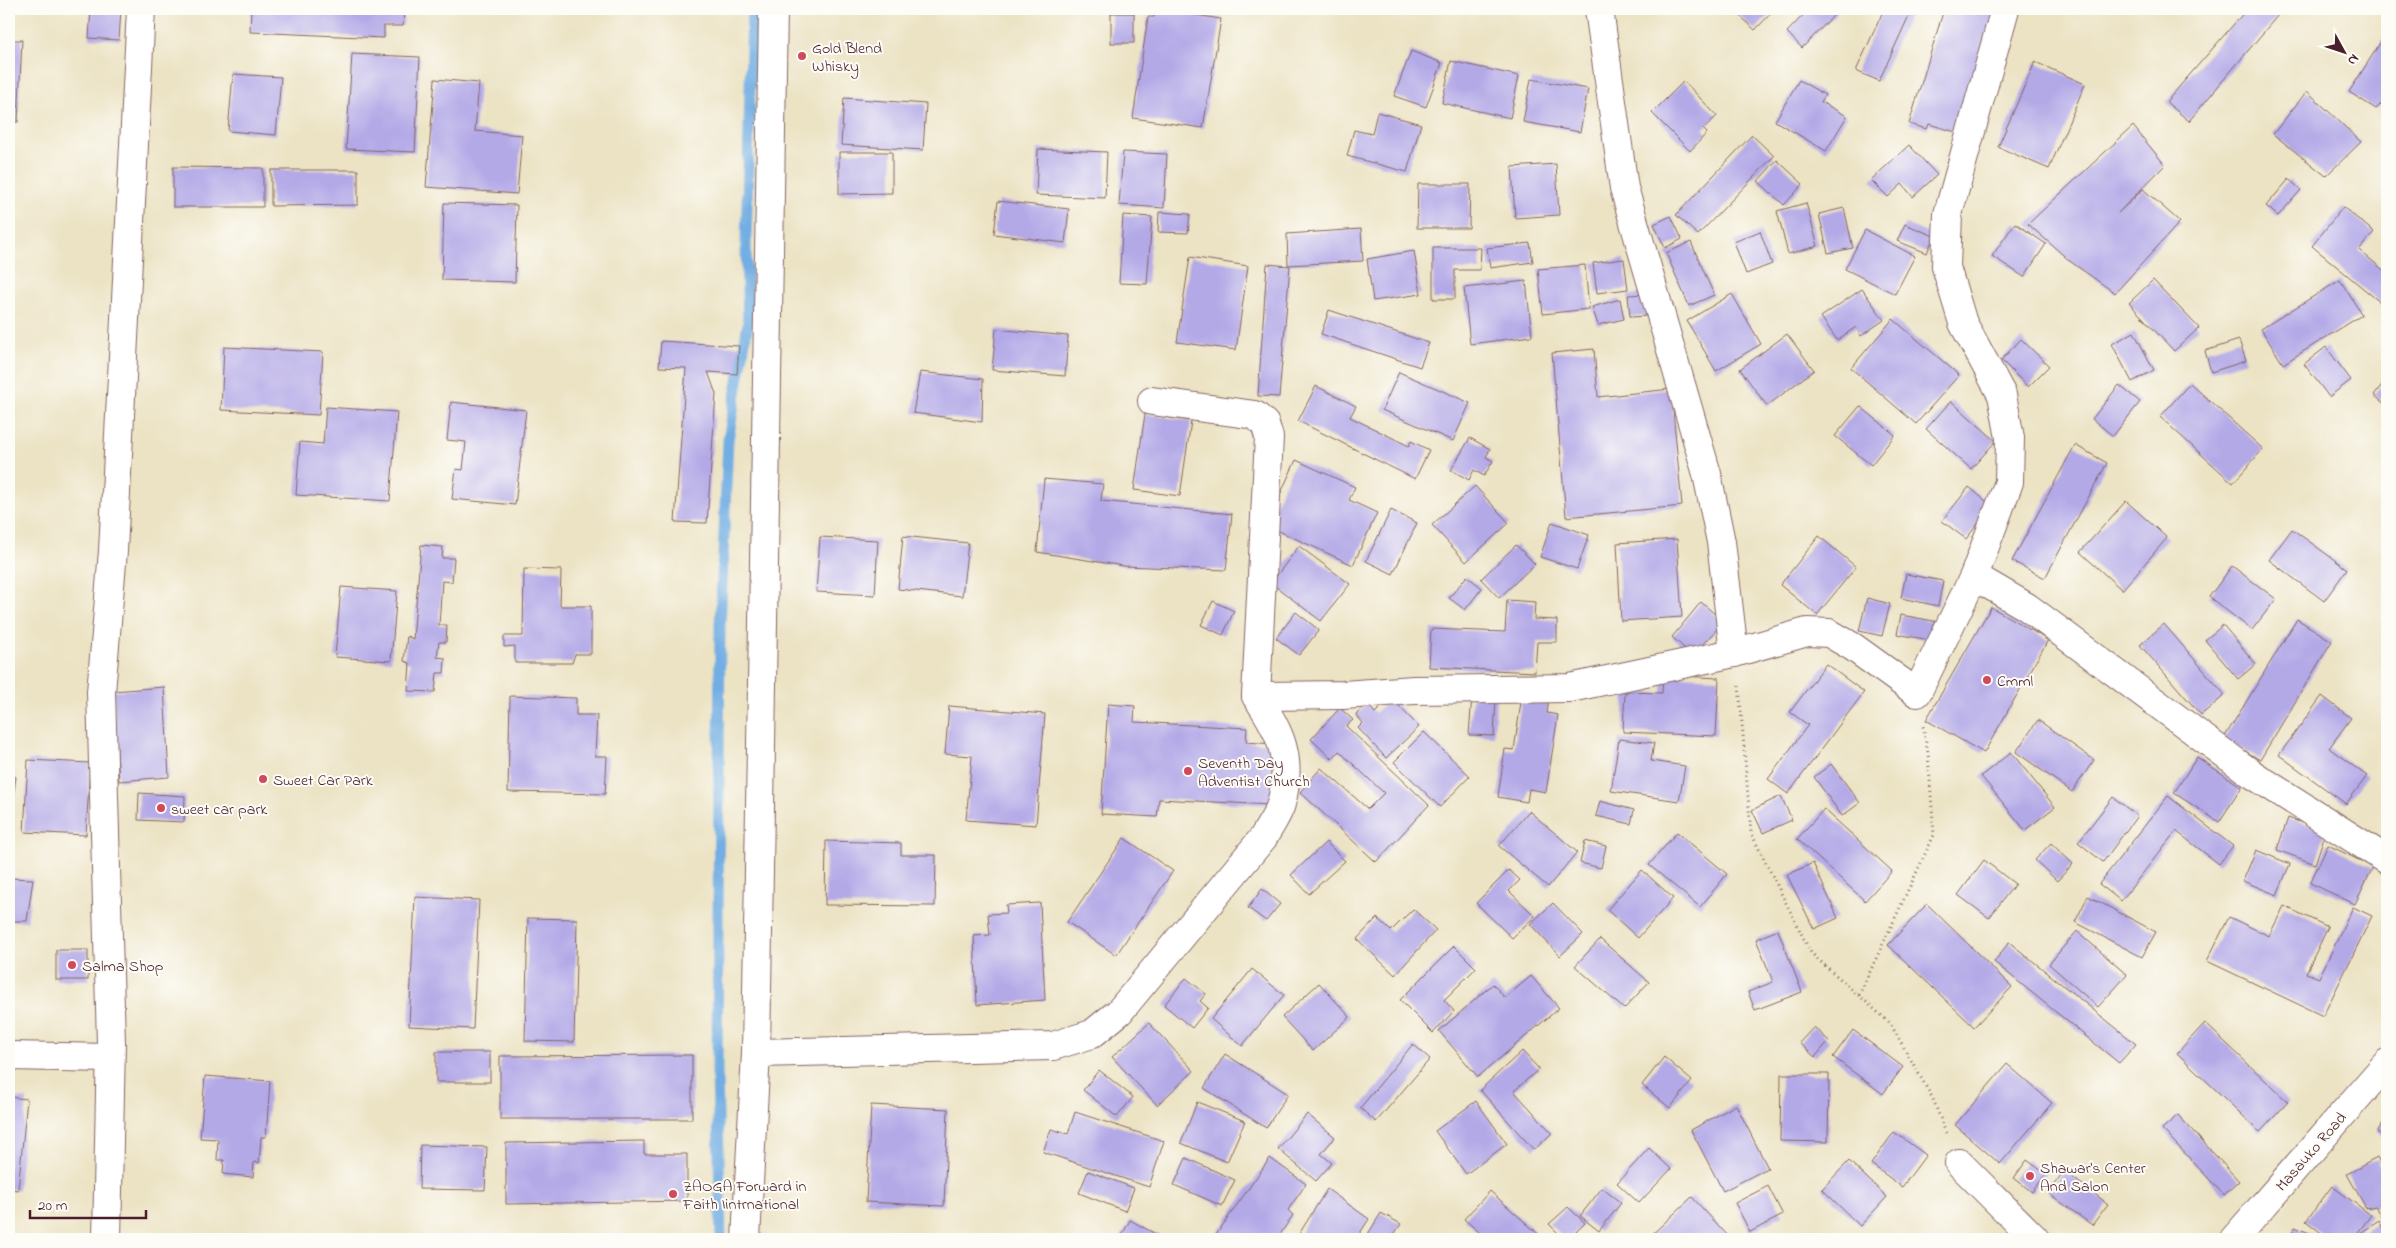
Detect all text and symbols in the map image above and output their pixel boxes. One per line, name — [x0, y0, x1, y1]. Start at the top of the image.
north arrow — [2318, 28, 2368, 78]
place label: Gold Blend Whisky — [812, 37, 882, 79]
text: N — [2342, 49, 2364, 70]
marker: Gold Blend Whisky — [796, 50, 808, 62]
place label: Cmml — [1997, 670, 2034, 694]
marker: Cmml — [1981, 674, 1993, 686]
place label: Seventh Day Adventist Church — [1198, 752, 1310, 794]
marker: Seventh Day Adventist Church — [1182, 765, 1194, 777]
place label: Sweet Car Park — [273, 769, 374, 793]
marker: Sweet Car Park — [257, 773, 269, 785]
place label: sweet car park — [171, 798, 268, 822]
marker: sweet car park — [155, 802, 167, 814]
place label: Salma Shop — [82, 955, 164, 979]
marker: Salma Shop — [66, 959, 78, 971]
street label: Masauko Road — [2270, 1107, 2353, 1197]
place label: Shawar's Center And Salon — [2040, 1157, 2146, 1199]
marker: Shawar's Center And Salon — [2024, 1170, 2036, 1182]
place label: ZAOGA Forward in Faith Iintrnational — [682, 1175, 807, 1217]
scale bar — [30, 1188, 146, 1220]
marker: ZAOGA Forward in Faith Iintrnational — [667, 1188, 679, 1200]
text: 20 m — [38, 1195, 68, 1217]

